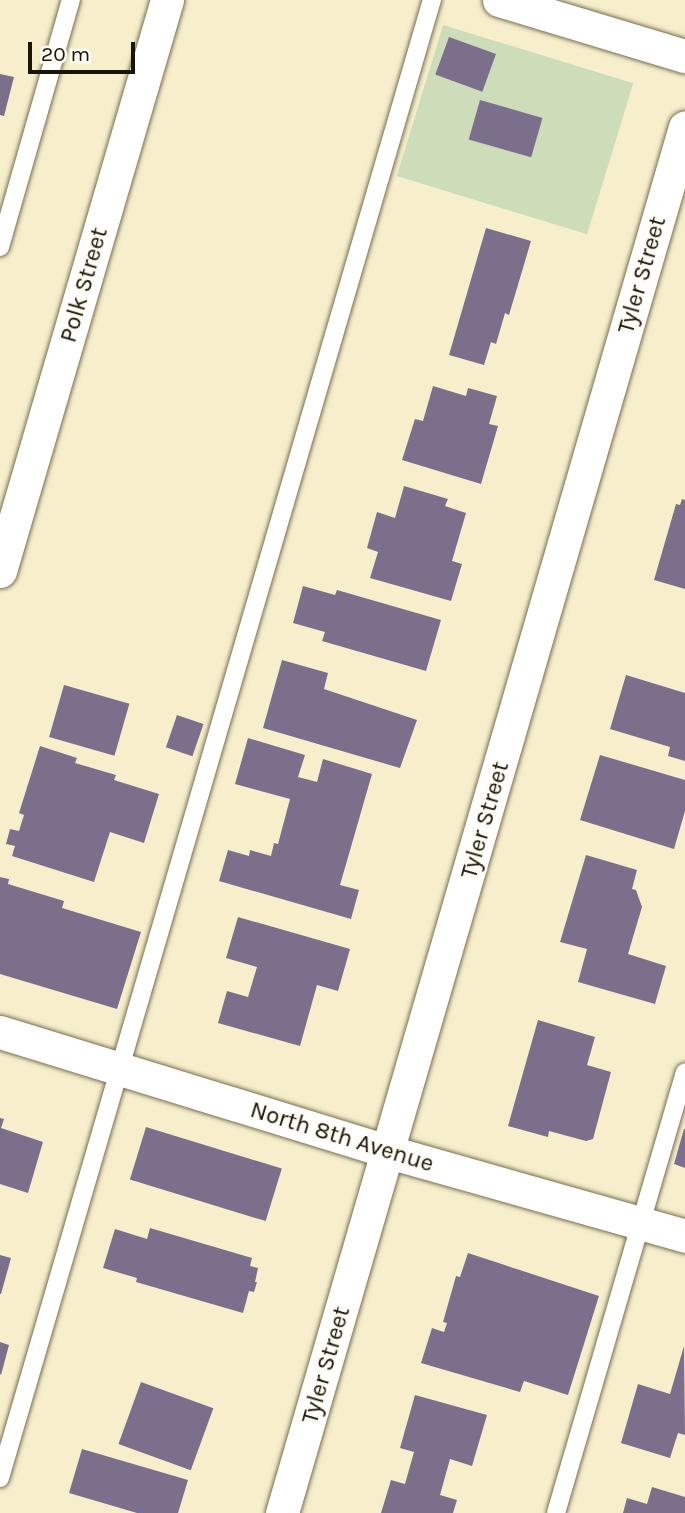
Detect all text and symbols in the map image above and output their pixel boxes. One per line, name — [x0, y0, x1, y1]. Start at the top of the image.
scale bar — [32, 28, 138, 72]
text: 20 m — [41, 42, 90, 66]
street label: Tyler Street — [612, 213, 672, 337]
street label: Polk Street — [54, 224, 114, 346]
street label: Tyler Street — [455, 758, 515, 882]
street label: North 8th Avenue — [247, 1095, 437, 1179]
street label: Tyler Street — [296, 1303, 356, 1427]

